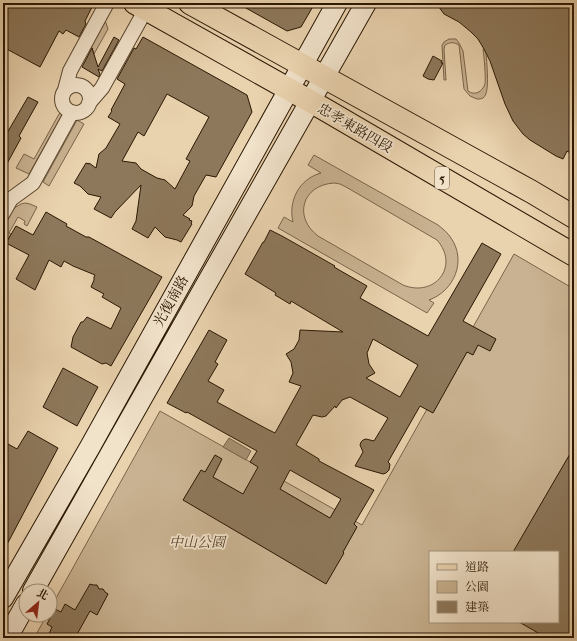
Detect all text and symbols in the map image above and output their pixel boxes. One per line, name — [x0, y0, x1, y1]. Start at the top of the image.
street label: 忠孝東路四段 — [314, 100, 396, 156]
road number: 5 — [435, 167, 449, 189]
street label: 光復南路 — [150, 272, 192, 330]
park label: 中山公園 — [169, 534, 227, 551]
legend — [429, 551, 559, 623]
text: 道路 — [465, 560, 489, 574]
text: 公園 — [465, 580, 489, 594]
north arrow — [18, 583, 58, 623]
text: 北 — [35, 586, 50, 603]
text: 建築 — [465, 600, 489, 614]

